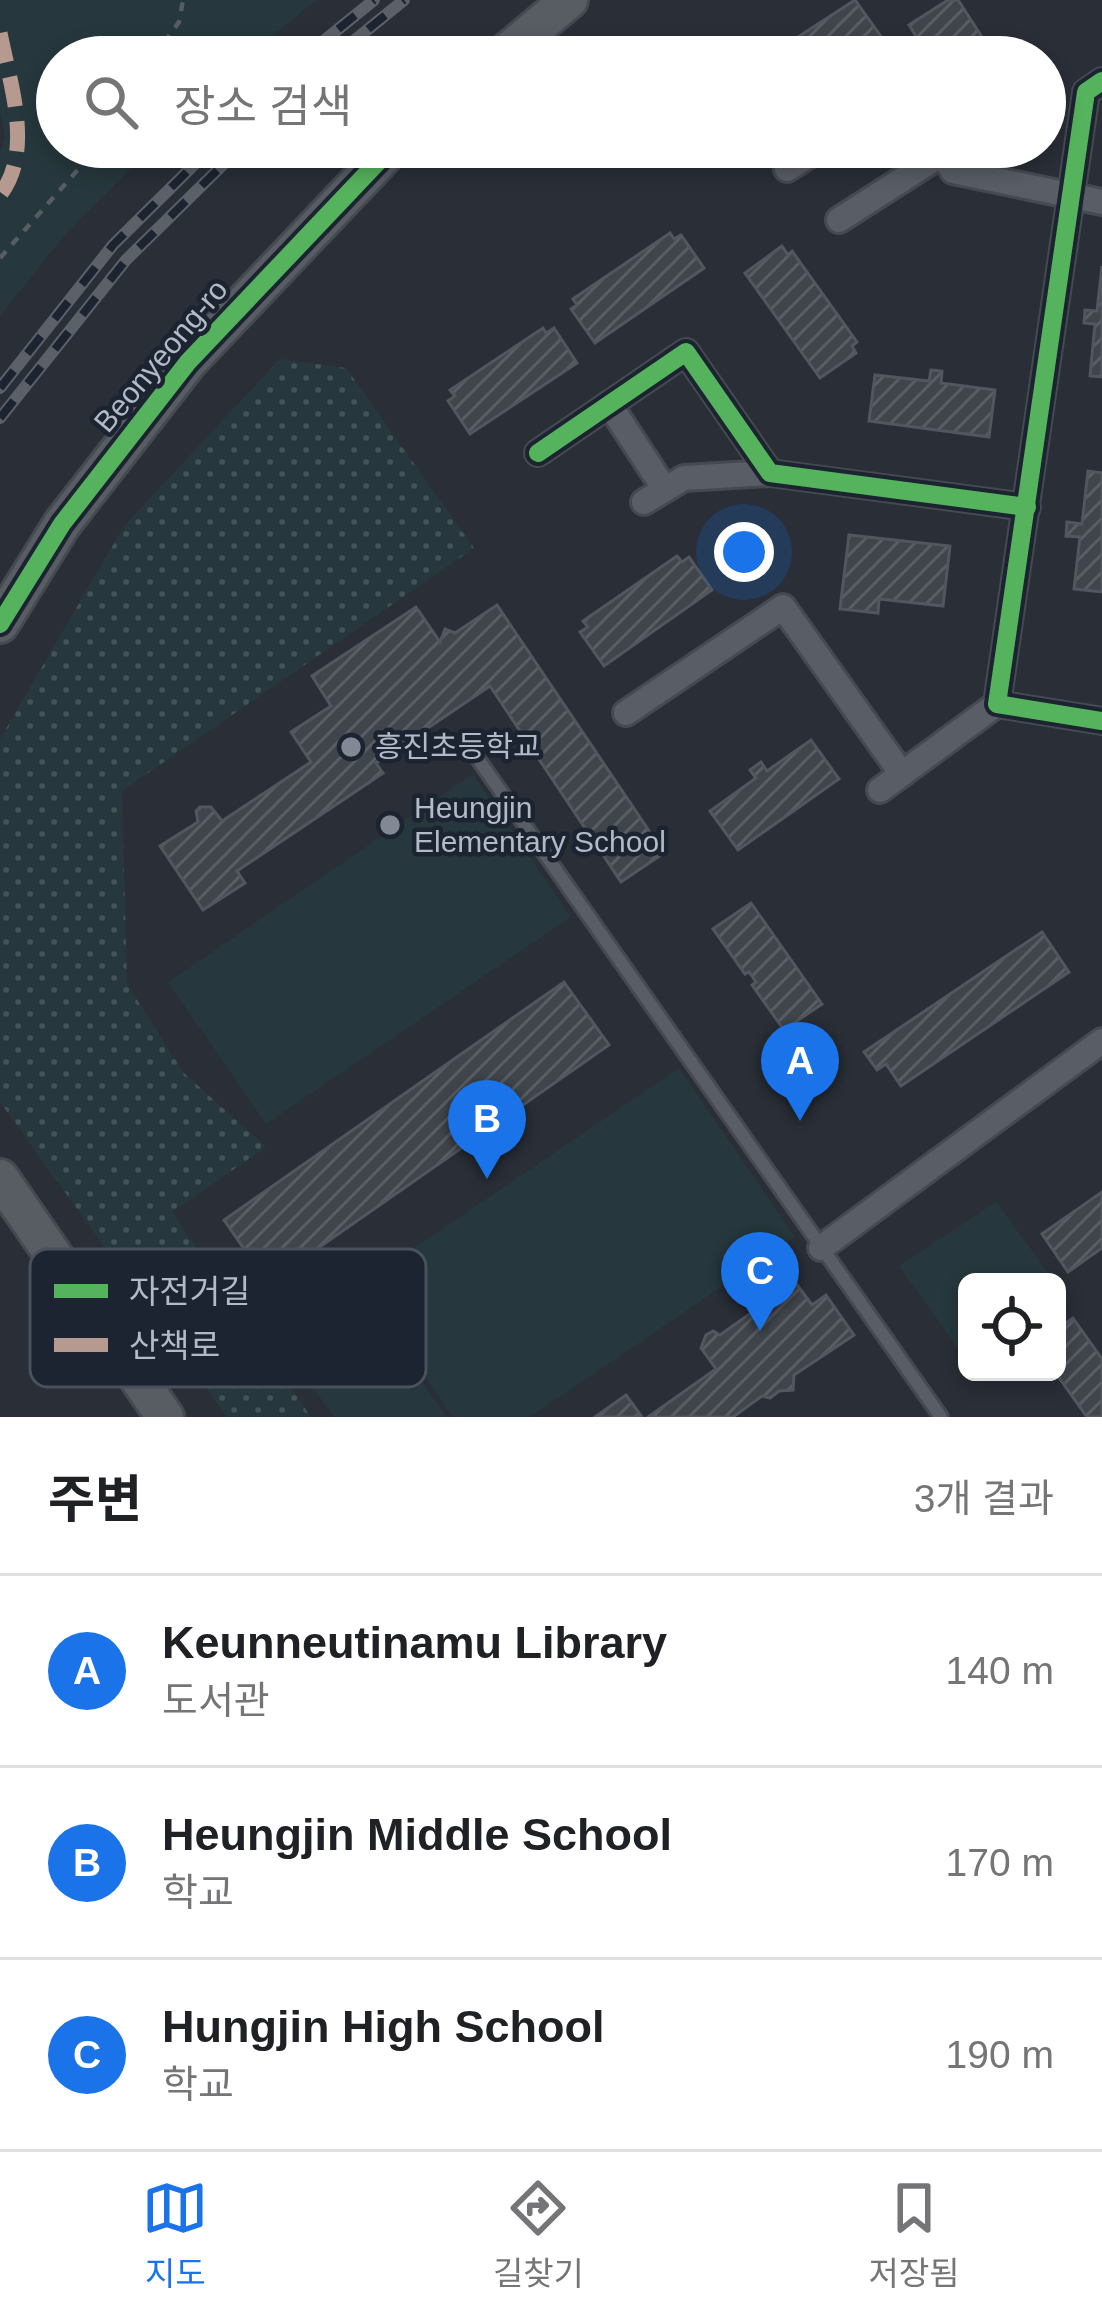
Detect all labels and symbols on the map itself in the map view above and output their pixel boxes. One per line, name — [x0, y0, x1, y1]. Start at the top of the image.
street label: Beonyeong-ro — [87, 273, 234, 438]
your location — [714, 522, 774, 582]
place label: 흥진초등학교 — [375, 730, 541, 763]
marker: 흥진초등학교 — [338, 734, 364, 760]
place label: Heungjin Elementary School — [414, 791, 666, 858]
marker: Heungjin Elementary School — [377, 812, 403, 838]
pin: A — [761, 1022, 839, 1121]
pin: B — [448, 1080, 526, 1179]
pin: C — [721, 1232, 799, 1331]
legend — [30, 1249, 426, 1387]
text: 자전거길 — [129, 1273, 250, 1310]
text: 산책로 — [129, 1327, 220, 1364]

